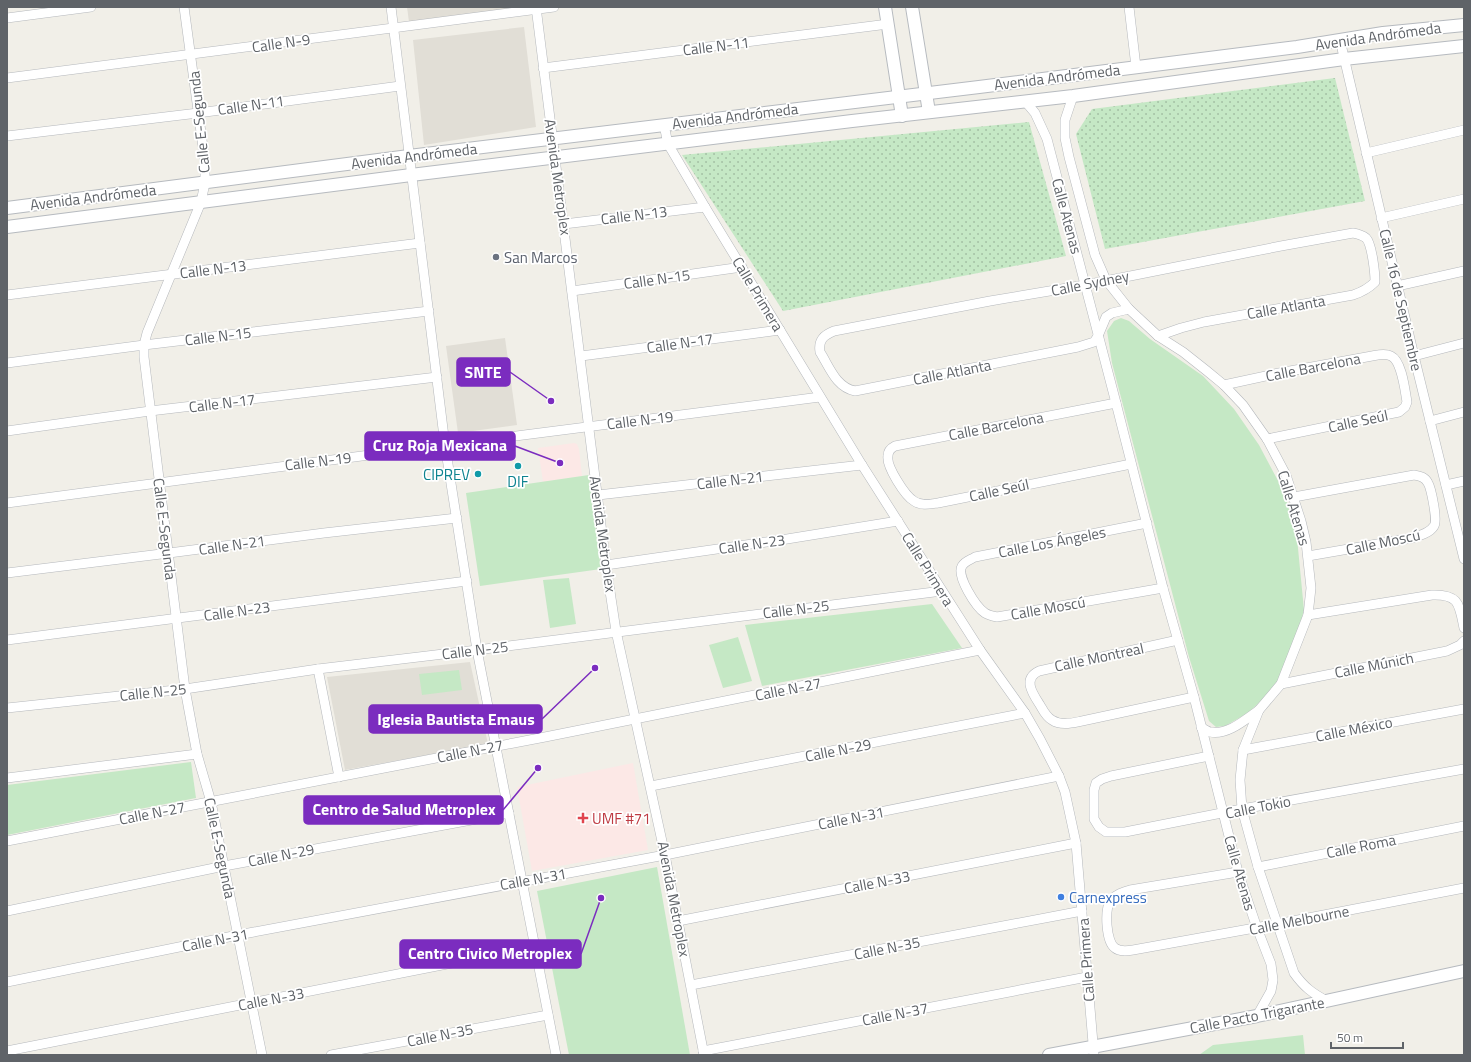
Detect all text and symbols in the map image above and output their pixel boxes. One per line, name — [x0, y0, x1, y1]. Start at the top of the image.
street label: Avenida Andrómeda — [1314, 16, 1443, 56]
street label: Calle N-9 — [250, 28, 312, 58]
street label: Calle N-11 — [681, 31, 751, 61]
street label: Avenida Andrómeda — [993, 58, 1122, 96]
street label: Calle E-Segunda — [182, 69, 216, 174]
street label: Calle N-11 — [216, 89, 286, 121]
street label: Avenida Andrómeda — [671, 97, 800, 135]
street label: Avenida Metroplex — [538, 117, 578, 237]
street label: Avenida Andrómeda — [350, 137, 479, 175]
street label: Calle Atenas — [1046, 176, 1088, 256]
street label: Avenida Andrómeda — [29, 178, 158, 216]
street label: Calle N-13 — [599, 200, 669, 230]
street label: Calle 16 de Septiembre — [1373, 227, 1429, 373]
place label: San Marcos — [504, 246, 578, 269]
marker: San Marcos — [491, 252, 501, 262]
street label: Calle Primera — [727, 252, 790, 336]
street label: Calle N-13 — [178, 254, 248, 284]
street label: Calle N-15 — [622, 263, 692, 295]
street label: Calle Sydney — [1049, 264, 1131, 302]
street label: Calle Atlanta — [1245, 289, 1327, 325]
street label: Calle N-15 — [183, 321, 253, 351]
street label: Calle N-17 — [645, 327, 715, 359]
street label: Calle Barcelona — [1264, 346, 1363, 387]
street label: Calle Atlanta — [911, 353, 994, 391]
callout: SNTE — [457, 358, 510, 386]
text: SNTE — [464, 360, 502, 384]
street label: Calle N-17 — [187, 388, 257, 418]
street label: Calle Seúl — [1326, 403, 1390, 439]
street label: Calle N-19 — [605, 405, 675, 435]
street label: Calle Barcelona — [947, 405, 1046, 446]
callout: Cruz Roja Mexicana — [365, 432, 515, 460]
text: Cruz Roja Mexicana — [373, 433, 507, 457]
street label: Calle N-19 — [283, 446, 353, 476]
marker: DIF — [513, 461, 523, 471]
place label: CIPREV — [423, 463, 470, 486]
street label: Calle N-21 — [695, 465, 765, 495]
street label: Calle Atenas — [1272, 468, 1316, 548]
marker: CIPREV — [473, 469, 483, 479]
place label: DIF — [507, 470, 529, 493]
street label: Calle Seúl — [967, 472, 1031, 508]
street label: Avenida Metroplex — [583, 474, 623, 594]
street label: Calle E-Segunda — [147, 477, 183, 582]
street label: Calle Los Ángeles — [996, 520, 1108, 564]
street label: Calle Moscú — [1344, 523, 1422, 561]
street label: Calle Primera — [896, 527, 960, 611]
street label: Calle N-23 — [717, 528, 787, 560]
street label: Calle N-21 — [197, 529, 267, 561]
street label: Calle Moscú — [1009, 590, 1087, 626]
street label: Calle N-25 — [761, 594, 831, 624]
street label: Calle N-23 — [202, 595, 272, 627]
street label: Calle N-25 — [440, 635, 510, 665]
street label: Calle Montreal — [1052, 636, 1146, 678]
street label: Calle Múnich — [1333, 646, 1415, 684]
street label: Calle N-27 — [753, 671, 823, 707]
street label: Calle N-25 — [118, 677, 188, 707]
callout: Iglesia Bautista Emaus — [369, 705, 542, 733]
text: Iglesia Bautista Emaus — [377, 707, 535, 731]
street label: Calle México — [1314, 710, 1395, 748]
street label: Calle N-29 — [803, 732, 873, 768]
street label: Calle N-27 — [435, 733, 505, 769]
street label: Calle Tokio — [1223, 789, 1293, 825]
street label: Calle N-27 — [117, 795, 187, 831]
street label: Calle E-Segunda — [198, 795, 242, 901]
callout: Centro de Salud Metroplex — [304, 796, 503, 824]
text: Centro de Salud Metroplex — [312, 797, 496, 821]
street label: Calle N-31 — [816, 800, 886, 836]
place label: UMF #71 — [592, 807, 651, 830]
marker: UMF #71 — [577, 812, 589, 824]
street label: Calle Roma — [1324, 828, 1398, 864]
street label: Calle Atenas — [1218, 833, 1262, 913]
street label: Calle N-29 — [246, 837, 316, 873]
street label: Avenida Metroplex — [652, 839, 697, 959]
street label: Calle N-31 — [498, 862, 568, 896]
street label: Calle N-33 — [842, 864, 912, 900]
place label: Carnexpress — [1069, 886, 1147, 909]
marker: Carnexpress — [1056, 892, 1066, 902]
street label: Calle Melbourne — [1247, 899, 1351, 941]
street label: Calle Primera — [1072, 917, 1100, 1003]
street label: Calle N-31 — [180, 922, 250, 958]
street label: Calle N-35 — [852, 930, 922, 966]
callout: Centro Civico Metroplex — [400, 940, 581, 968]
text: Centro Civico Metroplex — [408, 941, 573, 965]
street label: Calle N-33 — [236, 981, 306, 1017]
street label: Calle Pacto Trigarante — [1188, 991, 1326, 1039]
street label: Calle N-37 — [860, 996, 930, 1032]
street label: Calle N-35 — [405, 1017, 475, 1053]
scale bar — [1331, 1024, 1403, 1050]
text: 50 m — [1337, 1028, 1363, 1047]

